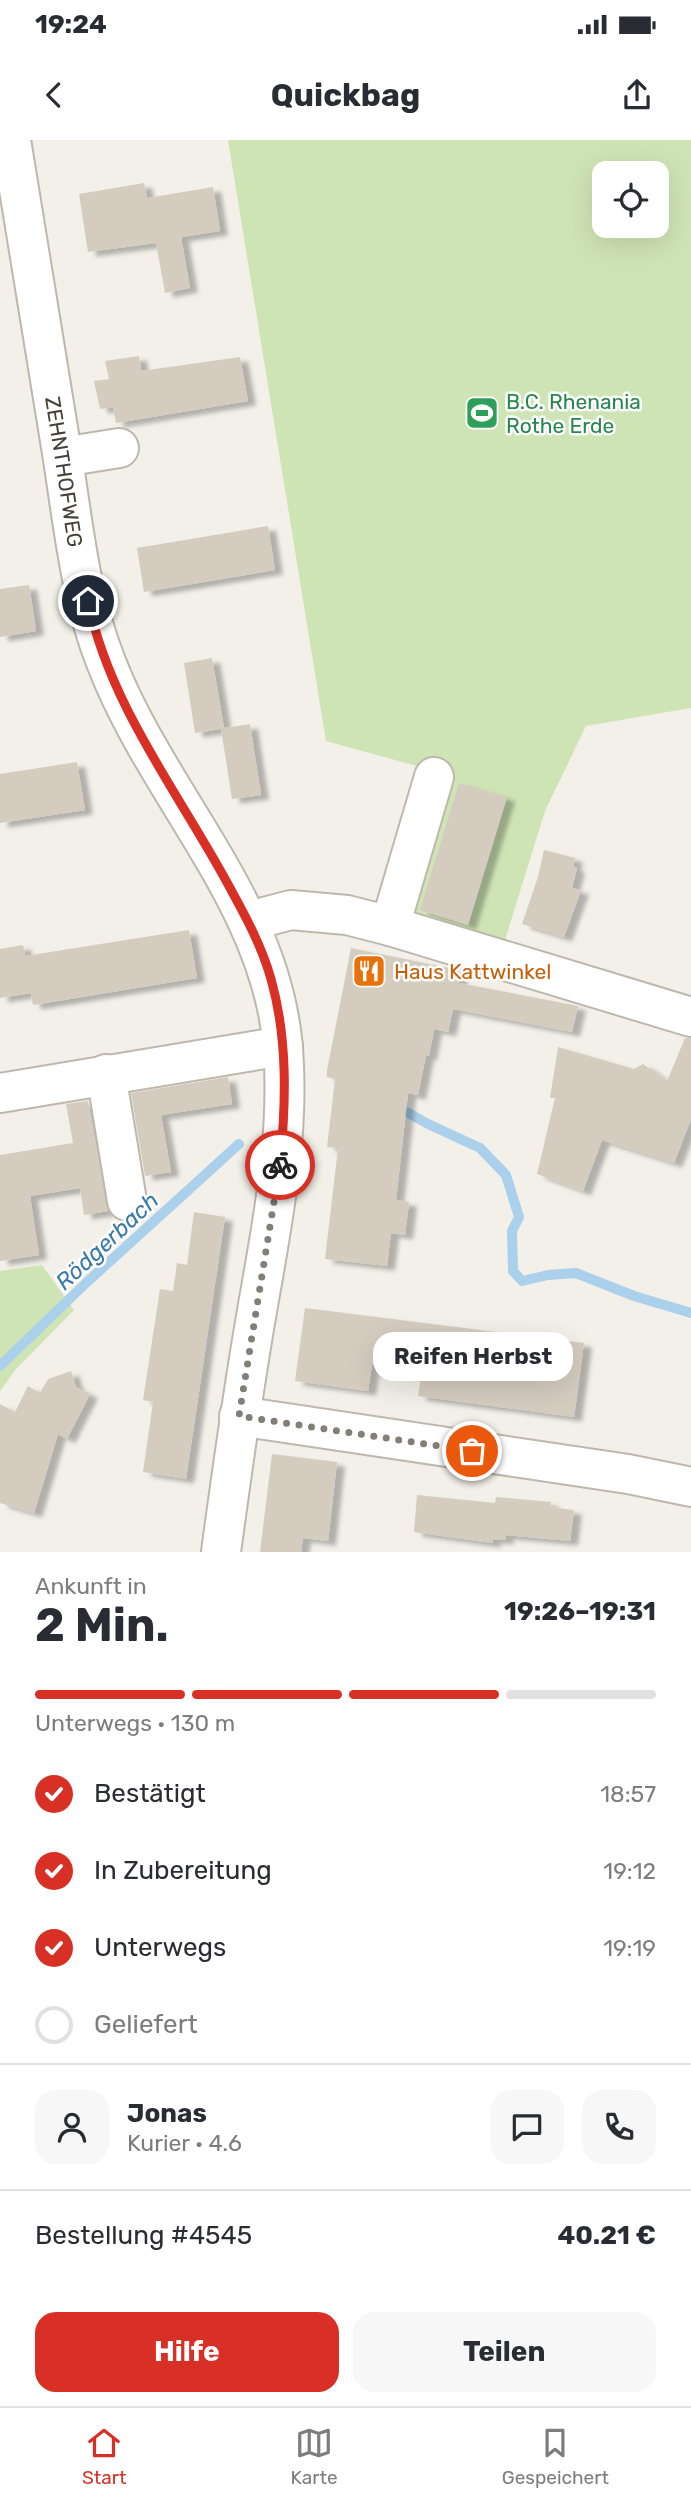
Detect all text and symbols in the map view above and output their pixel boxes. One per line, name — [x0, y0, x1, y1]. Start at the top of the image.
text: 19:24 — [35, 9, 107, 40]
icon: back — [35, 76, 73, 114]
text: Quickbag — [271, 76, 420, 114]
icon: share — [618, 76, 656, 114]
map controls — [592, 161, 669, 238]
button: locate — [592, 161, 669, 238]
place label: B.C. Rhenania Rothe Erde — [506, 389, 641, 438]
sports icon: B.C. Rhenania Rothe Erde — [463, 394, 501, 432]
street label: ZEHNTHOFWEG — [40, 395, 89, 549]
pin — [58, 571, 118, 631]
icon: home — [69, 582, 107, 620]
restaurant icon: Haus Kattwinkel — [350, 952, 388, 990]
place label: Haus Kattwinkel — [394, 959, 551, 984]
courier — [245, 1130, 315, 1200]
icon: bike — [261, 1146, 299, 1184]
water label: Rödgerbach — [50, 1186, 164, 1296]
callout: Reifen Herbst — [372, 1332, 572, 1381]
text: Reifen Herbst — [394, 1342, 552, 1370]
pin — [442, 1421, 502, 1481]
icon: bag — [453, 1432, 491, 1470]
text: Ankunft in — [35, 1572, 147, 1600]
text: 19:26–19:31 — [504, 1596, 656, 1627]
text: 2 Min. — [35, 1598, 169, 1653]
text: Unterwegs · 130 m — [35, 1709, 235, 1737]
icon: check — [35, 1775, 73, 1813]
text: Bestätigt — [94, 1778, 206, 1809]
text: 18:57 — [600, 1780, 656, 1808]
icon: check — [35, 1852, 73, 1890]
text: In Zubereitung — [94, 1855, 272, 1886]
text: 19:12 — [603, 1857, 656, 1885]
icon: check — [35, 1929, 73, 1967]
text: Unterwegs — [94, 1932, 226, 1963]
text: 19:19 — [603, 1934, 656, 1962]
text: Geliefert — [94, 2009, 198, 2040]
button: person — [35, 2090, 109, 2164]
button: chat — [490, 2090, 564, 2164]
button: phone — [582, 2090, 656, 2164]
text: Jonas — [127, 2098, 207, 2129]
text: Kurier · 4.6 — [127, 2129, 242, 2157]
text: Bestellung #4545 — [35, 2220, 252, 2251]
text: 40.21 € — [558, 2220, 656, 2251]
button: Hilfe — [35, 2312, 339, 2392]
button: Teilen — [353, 2312, 656, 2392]
tab: Start — [82, 2424, 126, 2489]
tab: Karte — [291, 2424, 338, 2489]
tab: Gespeichert — [502, 2424, 609, 2489]

